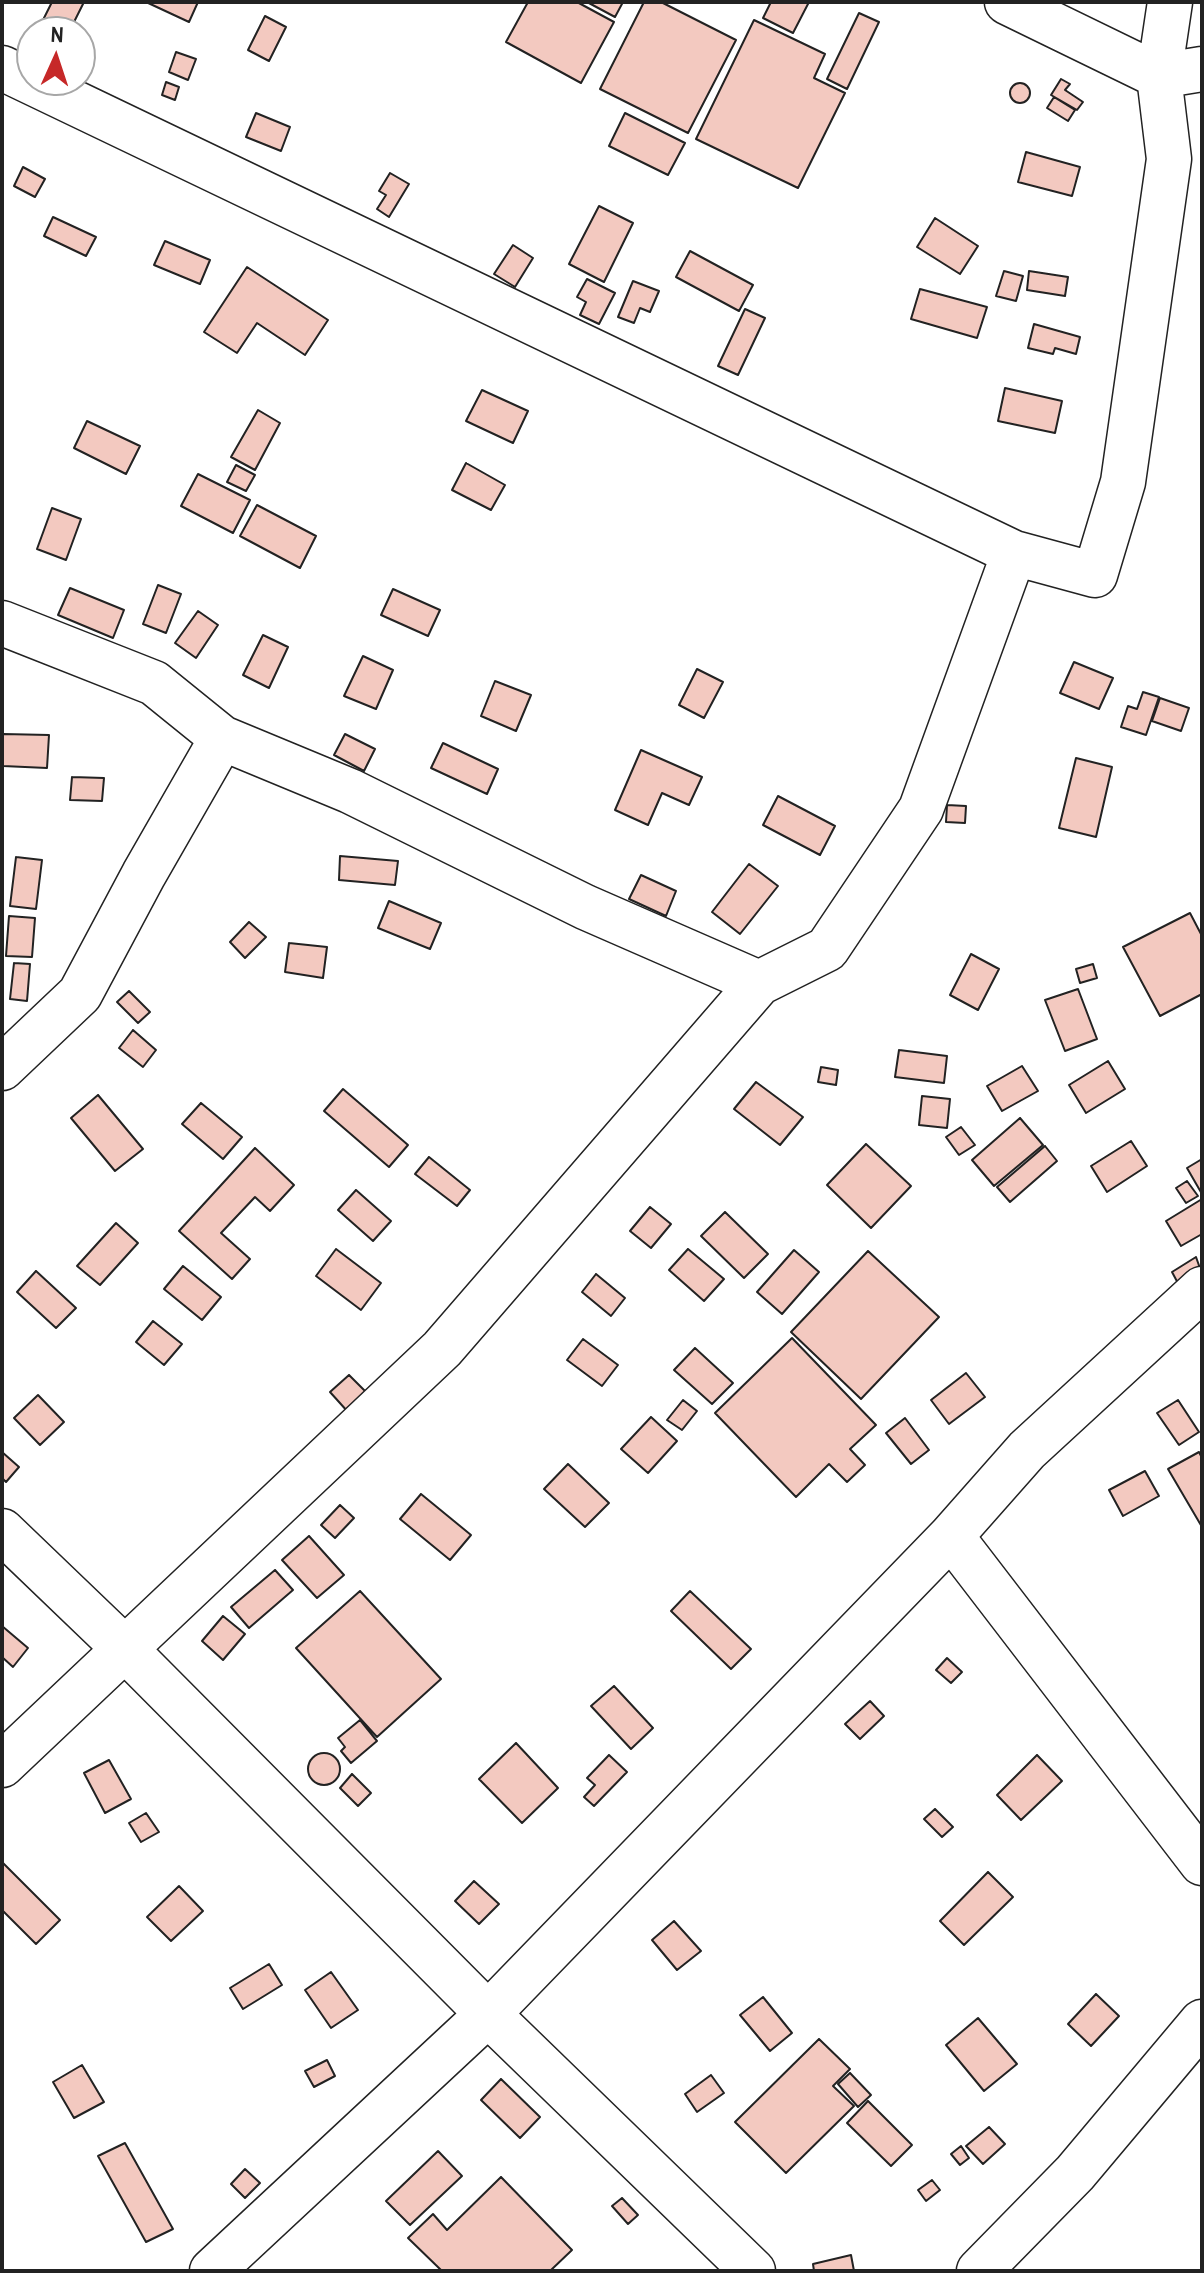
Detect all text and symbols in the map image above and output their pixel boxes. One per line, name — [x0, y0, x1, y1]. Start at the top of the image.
north arrow — [16, 16, 96, 96]
text: N — [50, 19, 64, 49]

